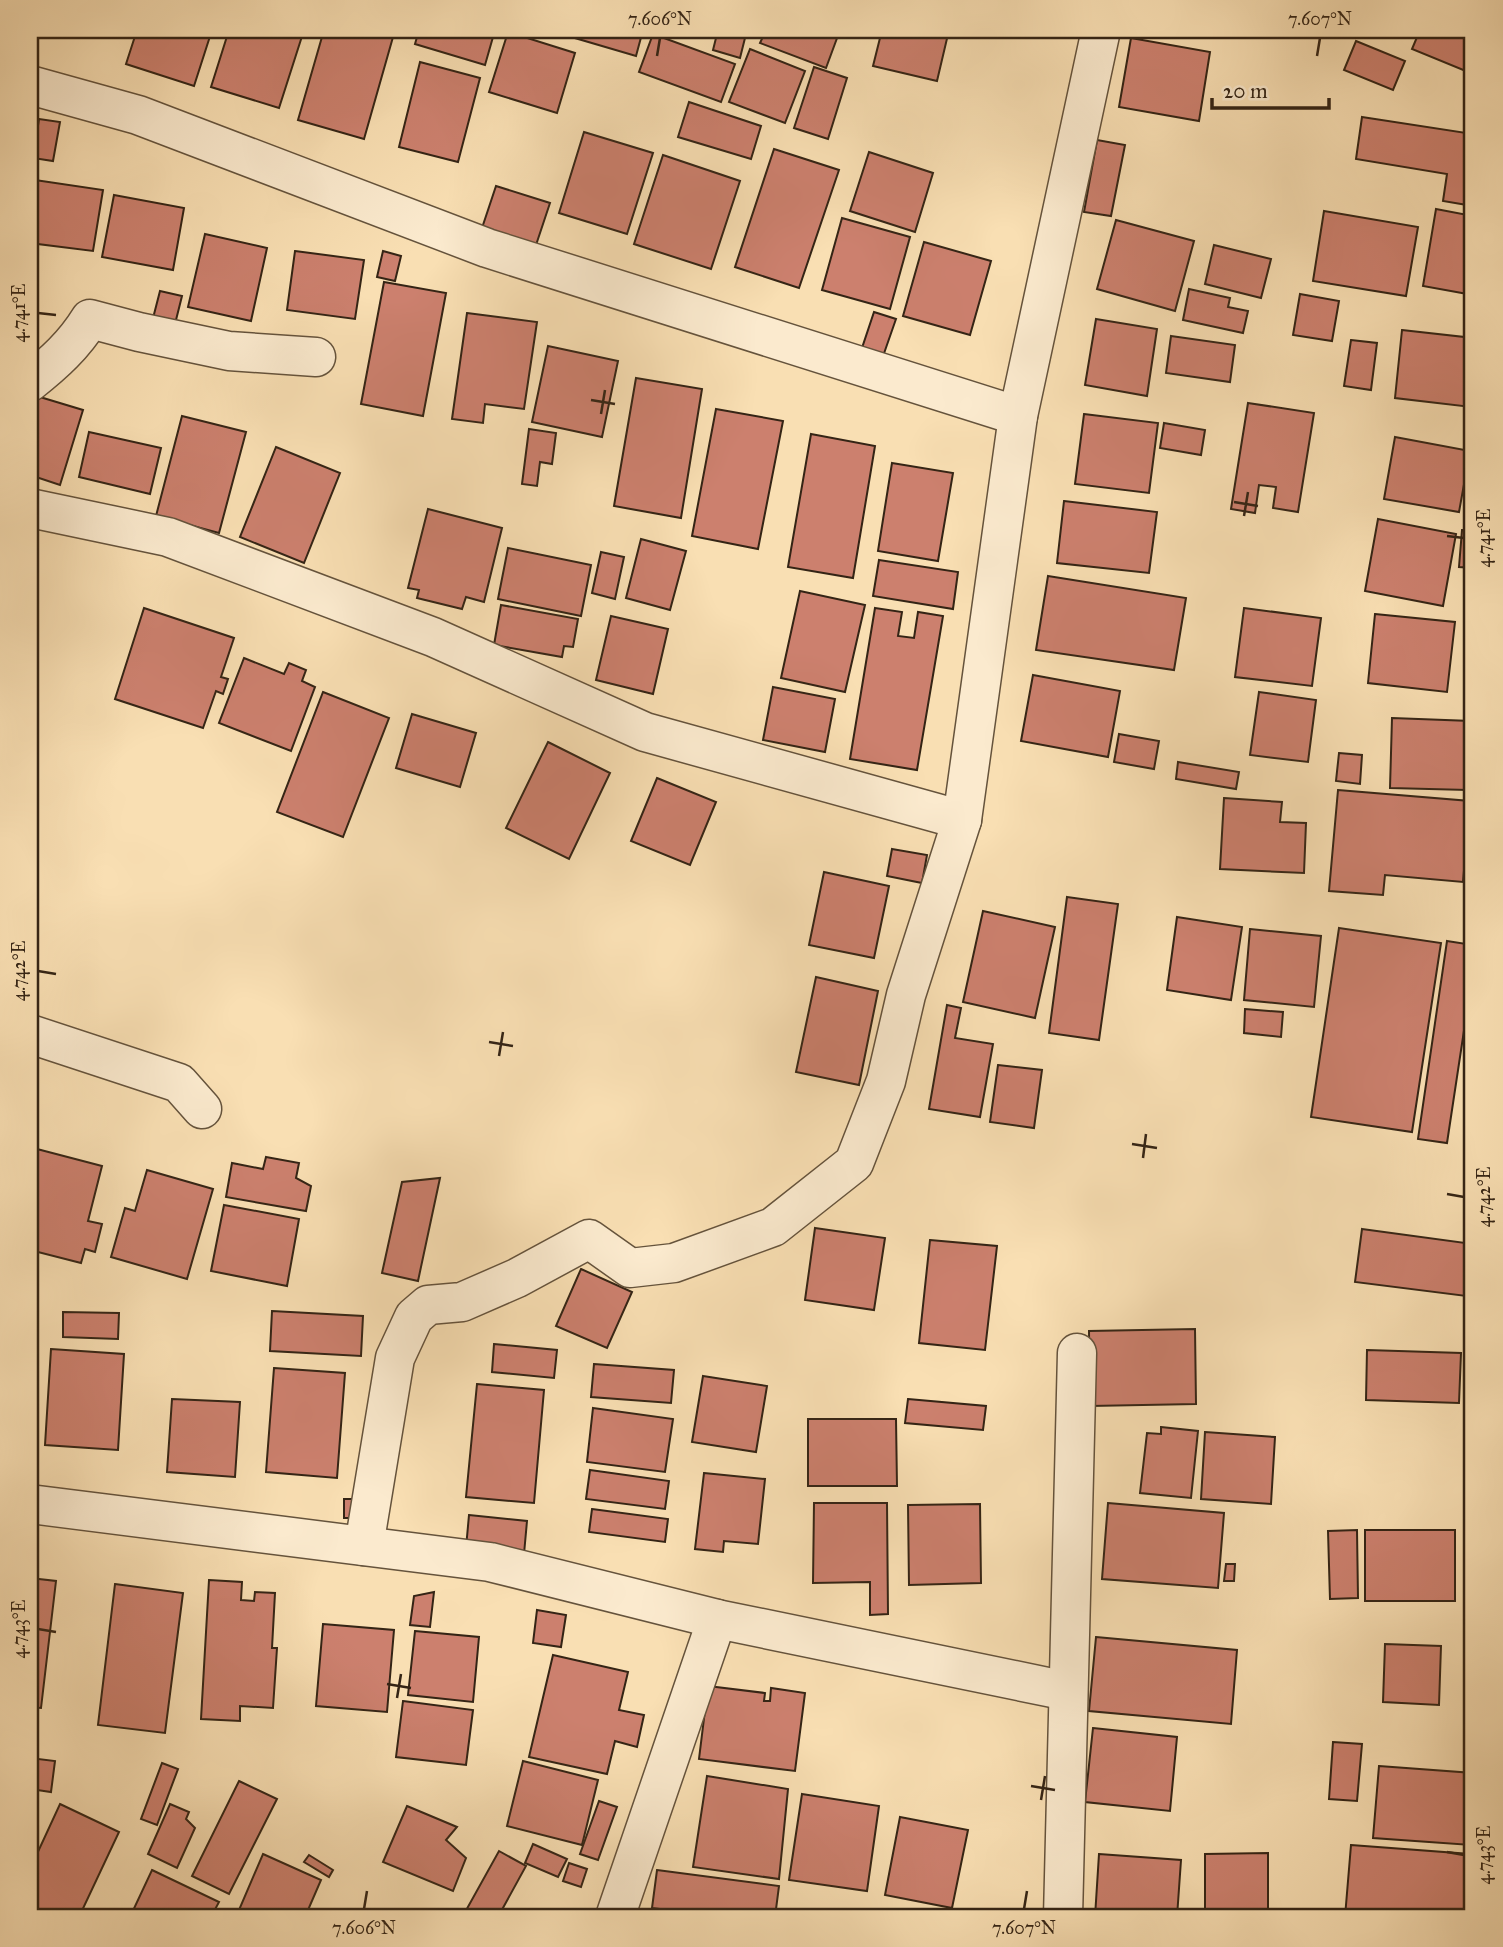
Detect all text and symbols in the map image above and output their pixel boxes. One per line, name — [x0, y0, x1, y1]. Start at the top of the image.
text: 7.606°N — [628, 8, 692, 30]
text: 7.607°N — [1288, 8, 1352, 30]
scale bar — [1212, 66, 1330, 110]
text: 20 m — [1223, 78, 1268, 104]
text: 4.741°E — [8, 283, 30, 342]
text: 4.741°E — [1473, 508, 1495, 567]
text: 4.742°E — [8, 941, 30, 1001]
text: 4.742°E — [1473, 1167, 1495, 1227]
text: 4.743°E — [8, 1599, 30, 1658]
text: 4.743°E — [1473, 1825, 1495, 1884]
text: 7.606°N — [332, 1917, 396, 1939]
text: 7.607°N — [992, 1917, 1056, 1939]

